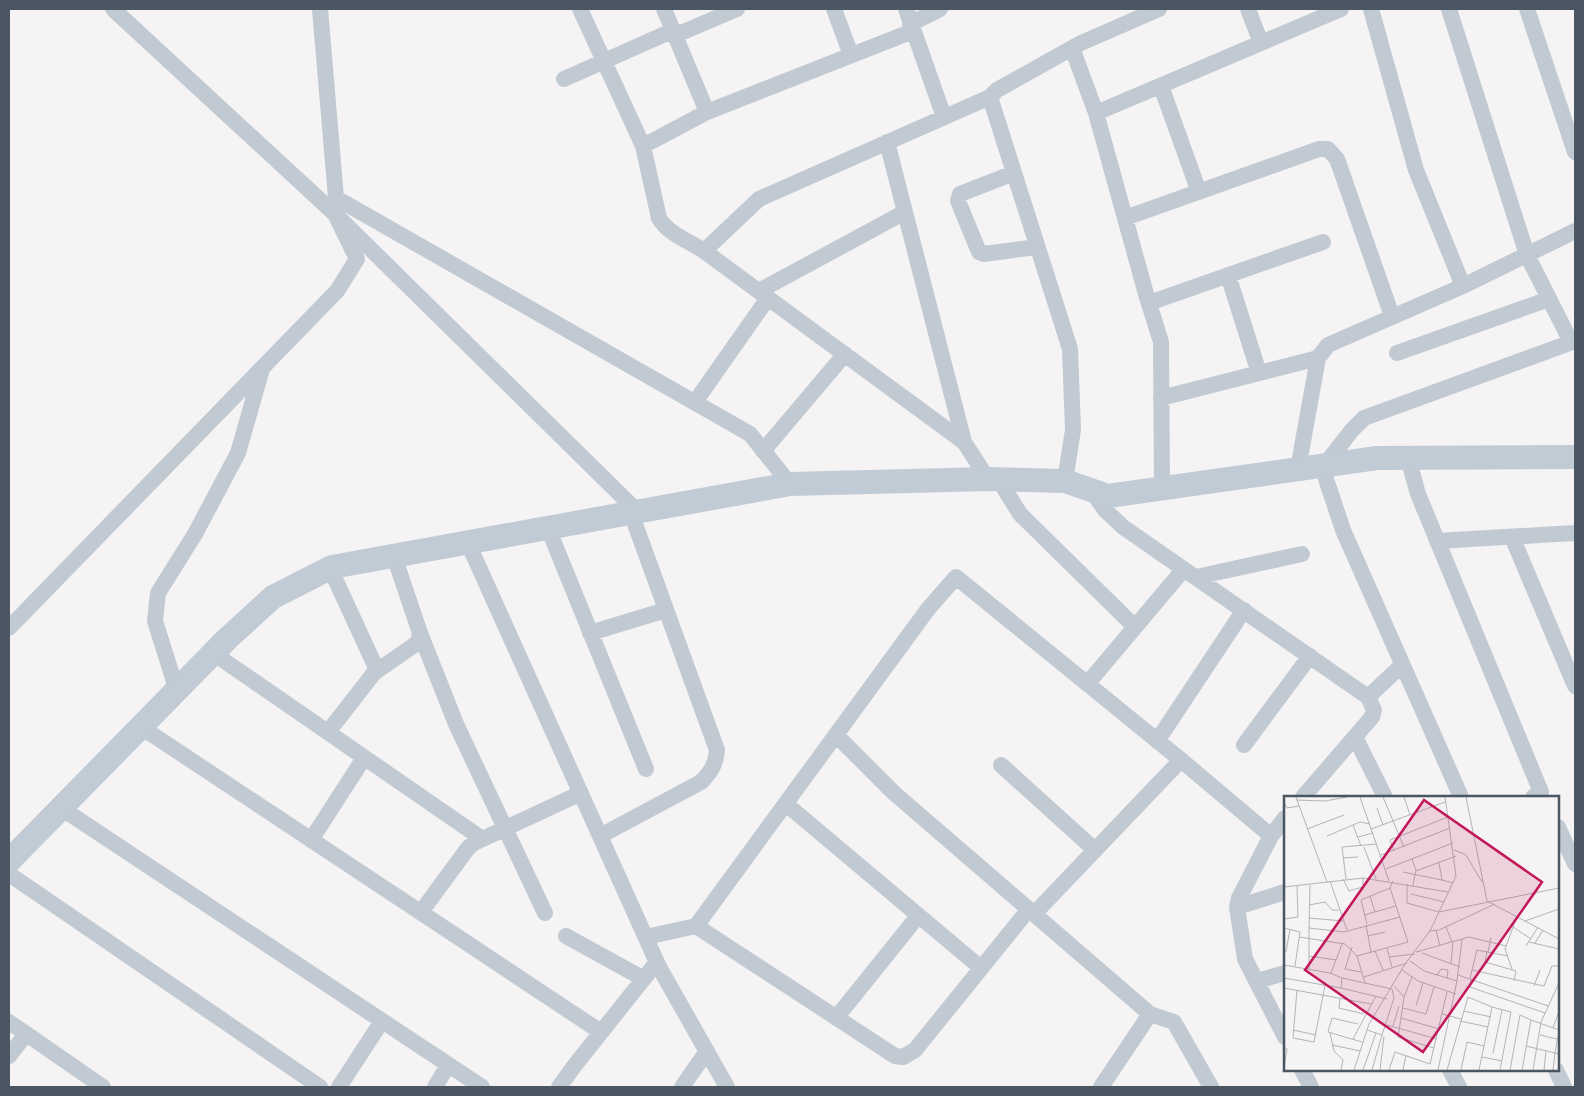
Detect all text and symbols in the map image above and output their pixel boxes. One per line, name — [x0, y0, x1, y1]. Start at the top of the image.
inset map — [1284, 796, 1559, 1071]

